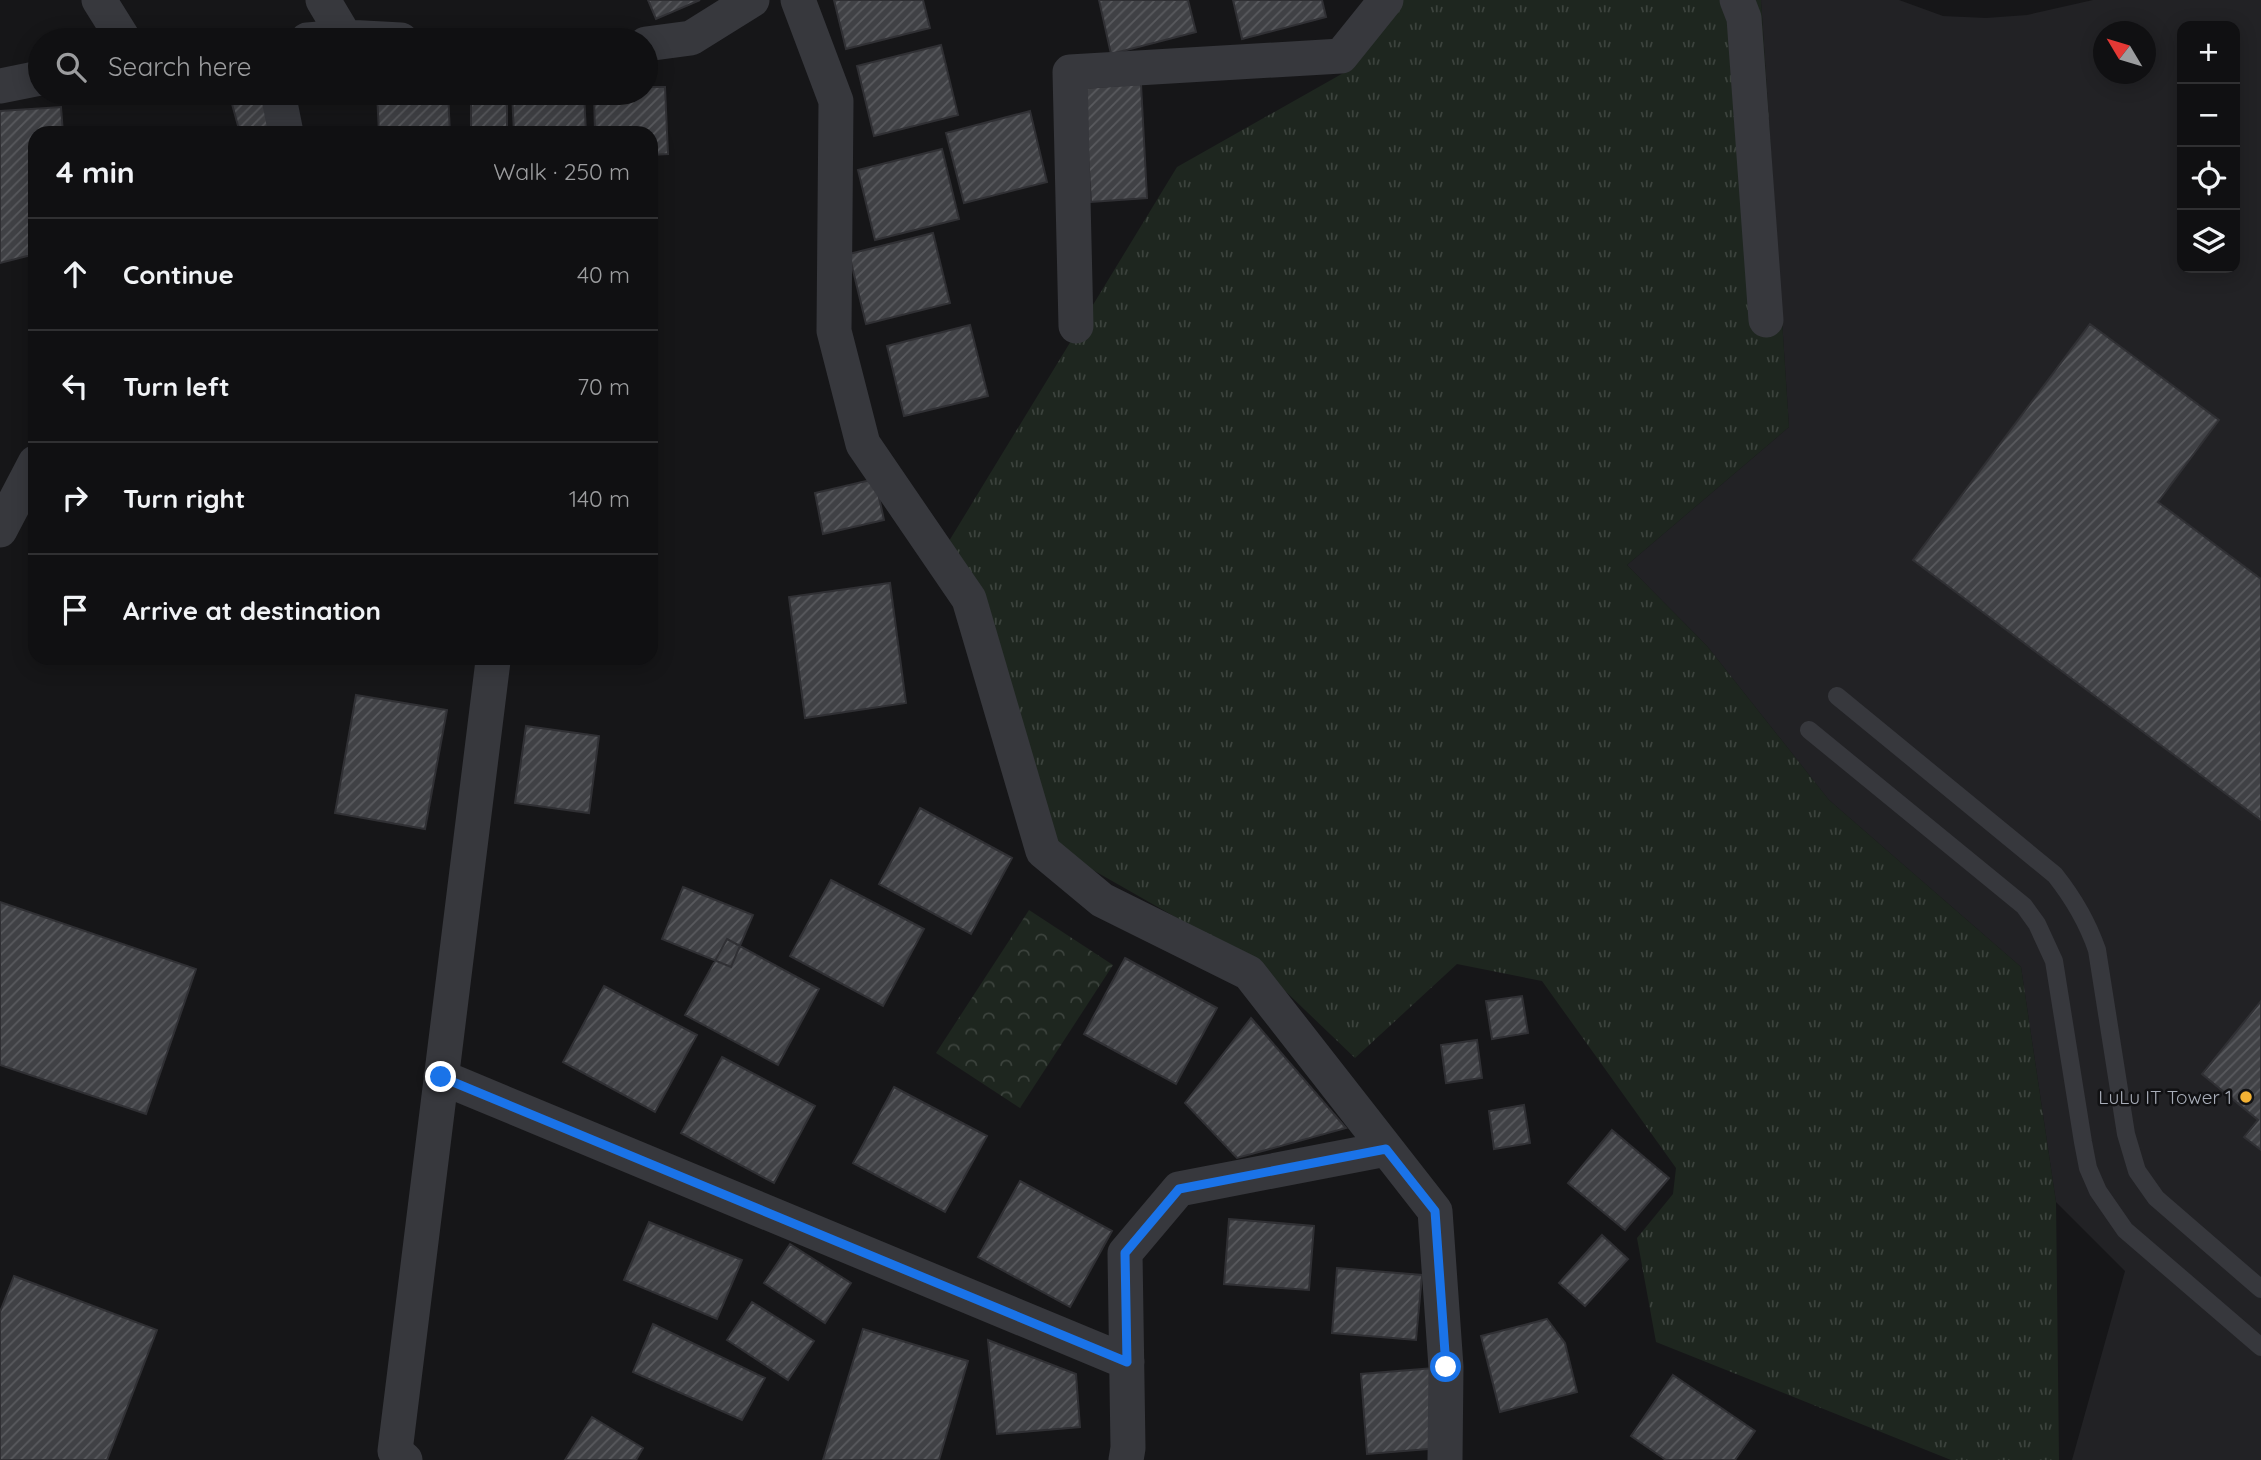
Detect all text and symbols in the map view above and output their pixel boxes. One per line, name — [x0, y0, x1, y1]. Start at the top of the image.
north arrow — [2093, 21, 2156, 84]
map controls — [2177, 21, 2240, 273]
button: + — [2177, 21, 2240, 84]
search box — [28, 28, 658, 105]
icon: search — [52, 48, 90, 86]
text: Search here — [108, 50, 252, 83]
button: − — [2177, 84, 2240, 147]
button: locate — [2177, 147, 2240, 210]
text: 4 min — [56, 153, 135, 191]
text: Walk · 250 m — [493, 157, 630, 186]
button: layers — [2177, 210, 2240, 273]
icon: ahead — [56, 255, 94, 293]
text: Continue — [123, 258, 234, 291]
text: 40 m — [577, 260, 630, 289]
icon: left — [56, 367, 94, 405]
text: Turn left — [123, 370, 230, 403]
text: 70 m — [577, 372, 630, 401]
icon: right — [56, 479, 94, 517]
text: Turn right — [123, 482, 245, 515]
text: 140 m — [569, 484, 630, 513]
icon: arrive — [56, 591, 94, 629]
text: Arrive at destination — [123, 594, 381, 627]
route end — [425, 1061, 456, 1092]
place label: LuLu IT Tower 1 — [2098, 1085, 2232, 1109]
marker: LuLu IT Tower 1 — [2238, 1089, 2254, 1105]
route start — [1430, 1351, 1461, 1382]

